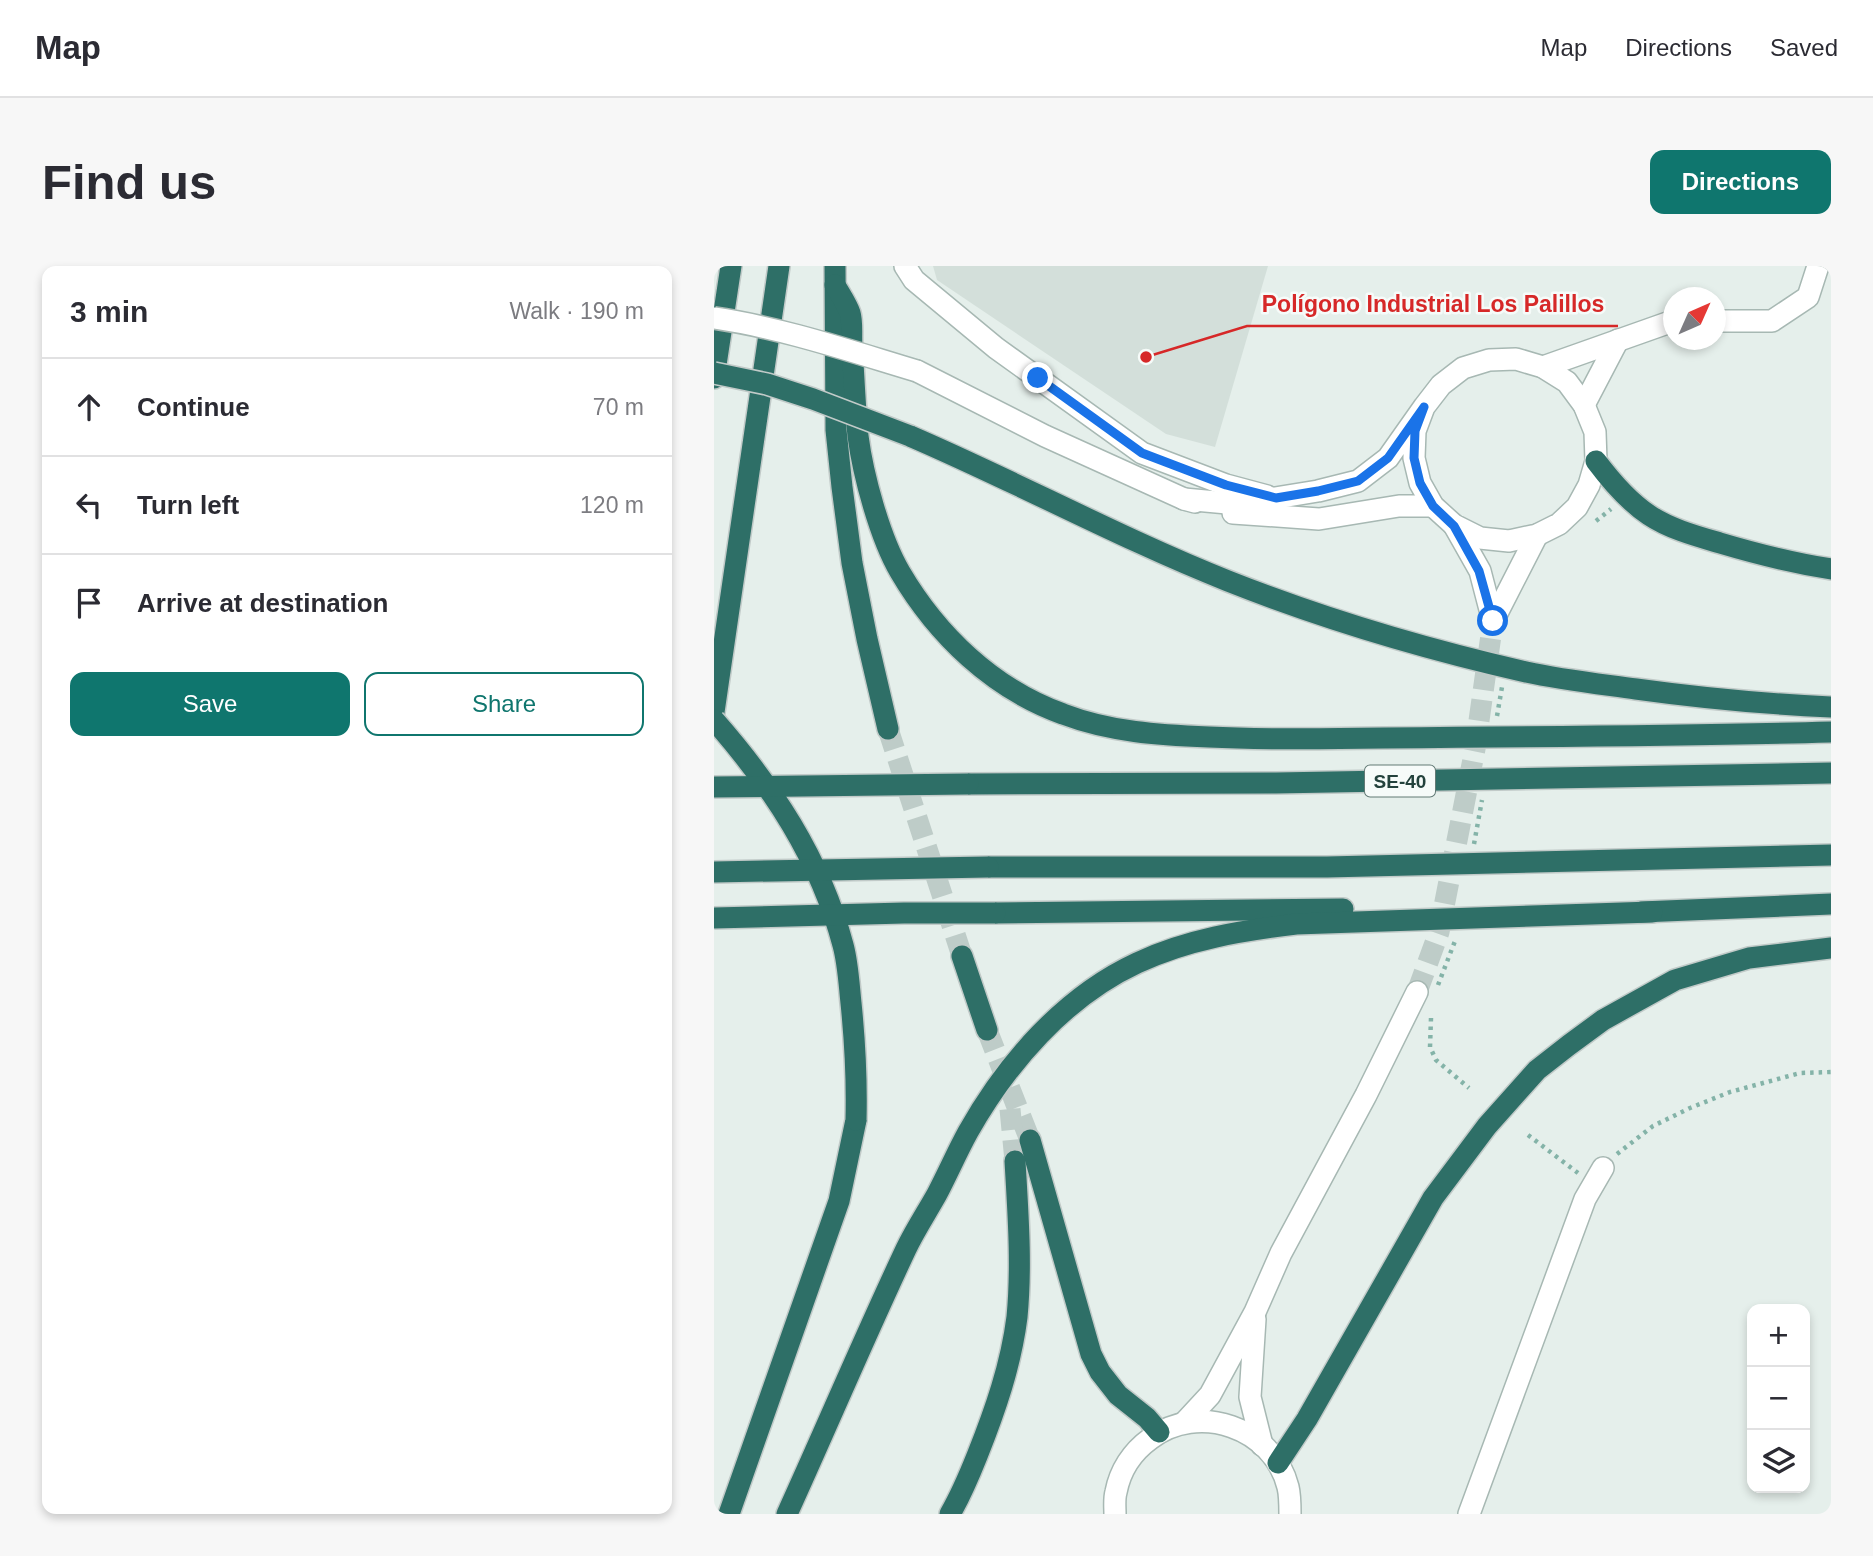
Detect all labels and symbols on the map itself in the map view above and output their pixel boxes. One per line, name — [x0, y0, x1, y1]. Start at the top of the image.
callout: Polígono Industrial Los Palillos — [1247, 282, 1618, 326]
north arrow — [1663, 287, 1726, 350]
text: Polígono Industrial Los Palillos — [1262, 291, 1604, 317]
route end — [1022, 362, 1053, 393]
route start — [1477, 605, 1508, 636]
road number: SE-40 — [1365, 766, 1435, 796]

